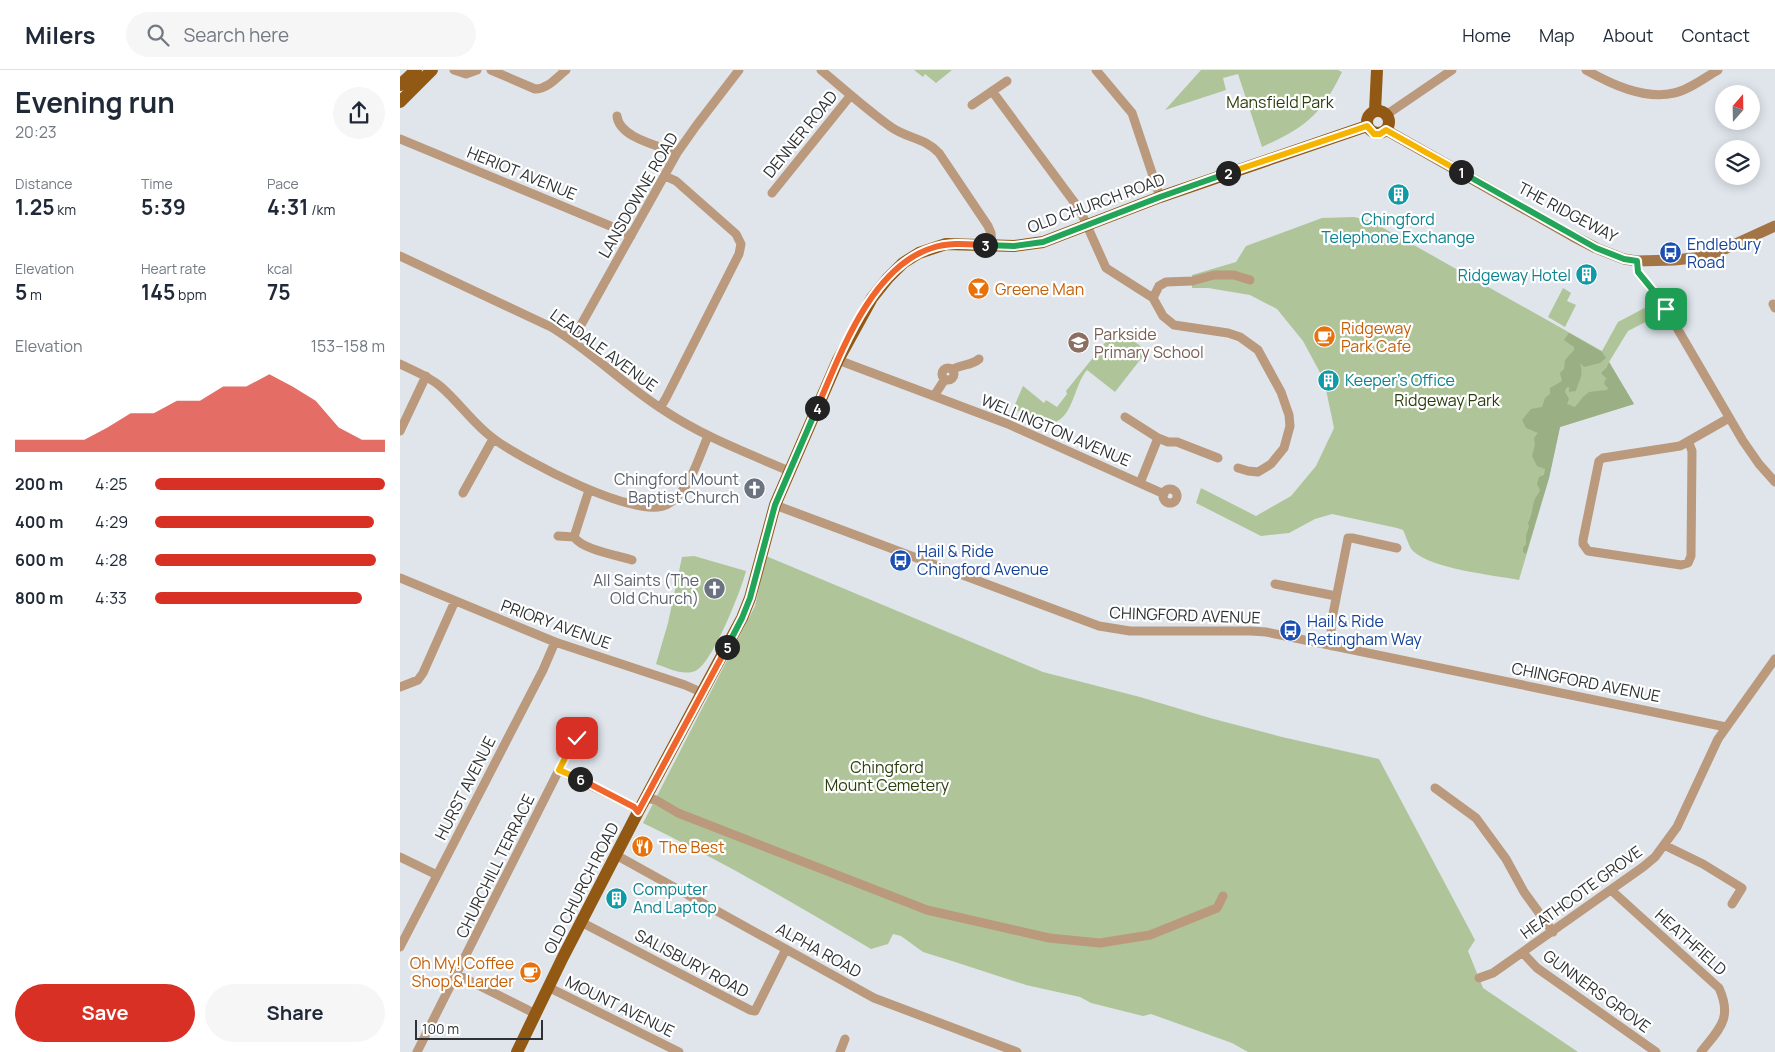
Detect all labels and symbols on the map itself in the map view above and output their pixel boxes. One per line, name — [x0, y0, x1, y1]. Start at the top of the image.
north arrow — [1715, 85, 1760, 130]
street label: DENNER ROAD — [758, 86, 842, 182]
park label: Mansfield Park — [1226, 91, 1335, 113]
street label: LANSDOWNE ROAD — [593, 128, 683, 262]
street label: HERIOT AVENUE — [464, 141, 580, 205]
pin: 2 — [1216, 160, 1240, 186]
pin: 1 — [1448, 160, 1474, 184]
street label: OLD CHURCH ROAD — [1024, 168, 1168, 238]
street label: THE RIDGEWAY — [1514, 177, 1622, 248]
building icon: Chingford Telephone Exchange — [1386, 183, 1410, 207]
place label: Chingford Telephone Exchange — [1321, 208, 1475, 248]
pin: 3 — [972, 232, 998, 258]
place label: Endlebury Road — [1687, 233, 1762, 273]
bus stop icon: Endlebury Road — [1659, 241, 1683, 265]
building icon: Ridgeway Hotel — [1575, 263, 1599, 287]
place label: Ridgeway Hotel — [1458, 264, 1571, 286]
bar icon: Greene Man — [967, 277, 991, 301]
place label: Greene Man — [995, 278, 1084, 300]
pin — [1645, 288, 1687, 330]
street label: LEADALE AVENUE — [546, 304, 662, 396]
place label: Ridgeway Park Cafe — [1341, 317, 1412, 357]
place label: Parkside Primary School — [1094, 323, 1204, 363]
cafe icon: Ridgeway Park Cafe — [1313, 325, 1337, 349]
school or university icon: Parkside Primary School — [1066, 331, 1090, 355]
building icon: Keeper's Office — [1317, 368, 1341, 392]
place label: Keeper's Office — [1345, 369, 1455, 391]
street label: WELLINGTON AVENUE — [978, 389, 1134, 471]
park label: Ridgeway Park — [1394, 389, 1501, 411]
pin: 4 — [804, 396, 830, 420]
place label: Chingford Mount Baptist Church — [614, 468, 739, 508]
church icon: Chingford Mount Baptist Church — [743, 476, 767, 500]
place label: Hail & Ride Chingford Avenue — [917, 540, 1049, 580]
bus stop icon: Hail & Ride Chingford Avenue — [889, 548, 913, 572]
place label: All Saints (The Old Church) — [593, 569, 699, 609]
church icon: All Saints (The Old Church) — [703, 577, 727, 601]
street label: PRIORY AVENUE — [498, 594, 614, 654]
street label: CHINGFORD AVENUE — [1109, 601, 1261, 629]
place label: Hail & Ride Retingham Way — [1307, 610, 1422, 650]
bus stop icon: Hail & Ride Retingham Way — [1279, 618, 1303, 642]
pin: 5 — [714, 634, 740, 660]
street label: CHINGFORD AVENUE — [1510, 657, 1662, 707]
pin — [556, 717, 598, 759]
street label: HURST AVENUE — [429, 732, 501, 844]
park label: Chingford Mount Cemetery — [825, 756, 950, 796]
pin: 6 — [568, 766, 592, 792]
street label: CHURCHILL TERRACE — [451, 790, 539, 942]
street label: OLD CHURCH ROAD — [538, 818, 624, 958]
restaurant icon: The Best — [631, 835, 655, 859]
place label: The Best — [659, 836, 725, 858]
street label: HEATHCOTE GROVE — [1516, 840, 1646, 944]
place label: Computer And Laptop — [633, 878, 717, 918]
building icon: Computer And Laptop — [605, 886, 629, 910]
street label: HEATHFIELD — [1650, 904, 1732, 980]
street label: ALPHA ROAD — [772, 917, 866, 983]
street label: SALISBURY ROAD — [631, 924, 753, 1002]
street label: GUNNERS GROVE — [1539, 945, 1655, 1037]
place label: Oh My! Coffee Shop & Larder — [410, 952, 514, 992]
cafe icon: Oh My! Coffee Shop & Larder — [518, 960, 542, 984]
street label: MOUNT AVENUE — [562, 970, 678, 1042]
scale bar — [415, 1017, 542, 1040]

